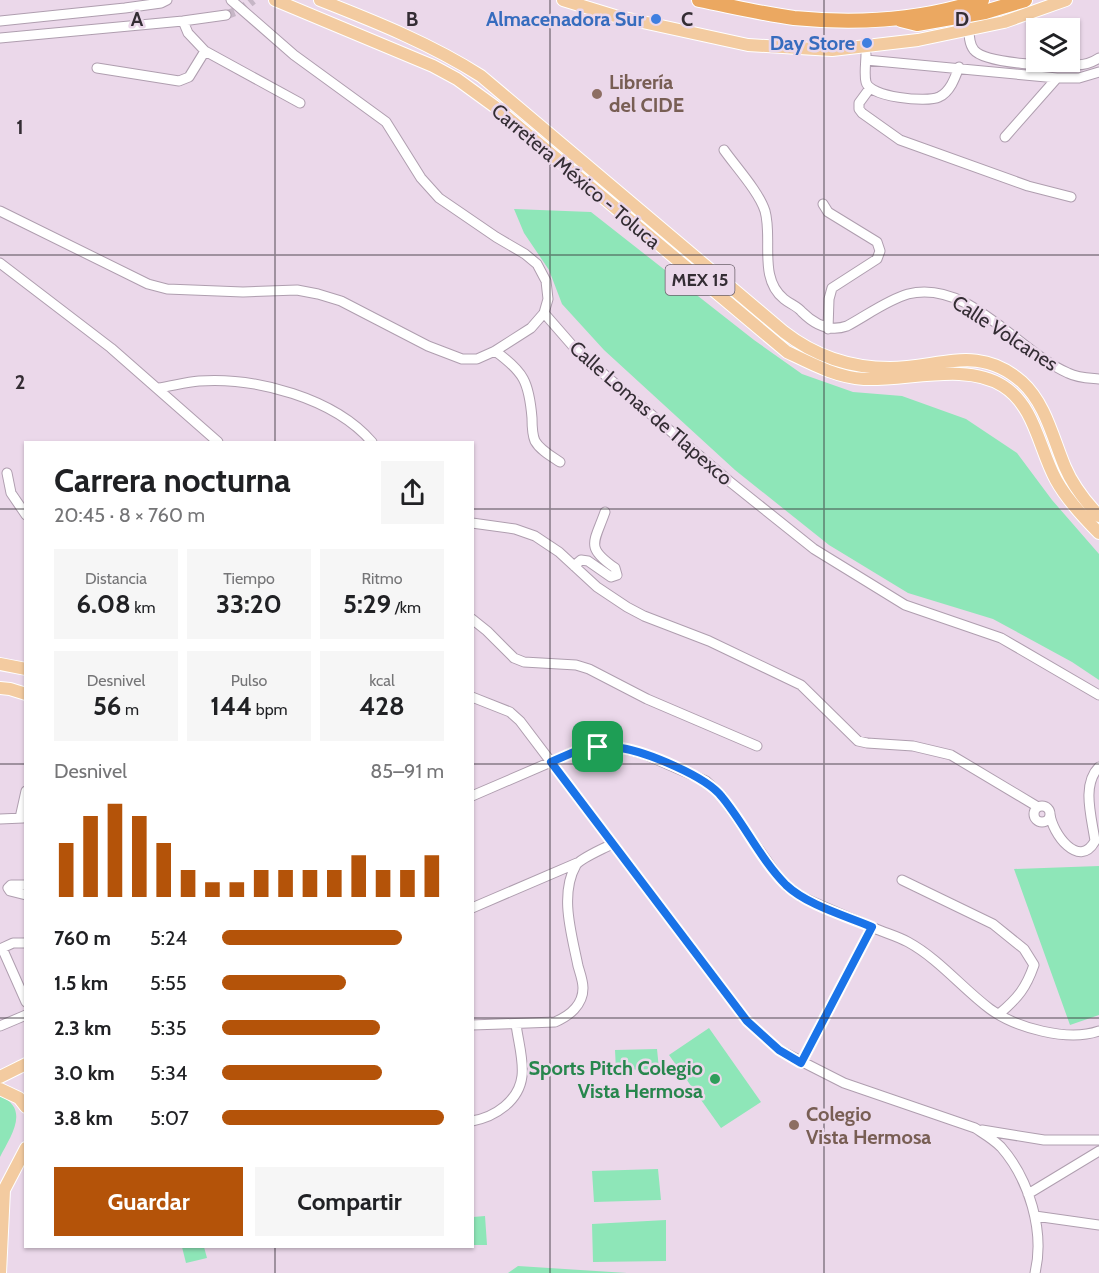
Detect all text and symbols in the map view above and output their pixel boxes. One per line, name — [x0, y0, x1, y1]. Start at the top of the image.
text: A — [131, 7, 144, 31]
text: B — [406, 7, 418, 31]
place label: Almacenadora Sur — [486, 7, 644, 31]
text: C — [681, 7, 693, 31]
text: D — [955, 7, 969, 31]
marker: Almacenadora Sur — [649, 12, 663, 26]
map controls — [1026, 18, 1080, 72]
button: layers — [1026, 18, 1080, 72]
place label: Day Store — [770, 31, 855, 55]
marker: Day Store — [860, 36, 874, 50]
place label: Librería del CIDE — [609, 70, 684, 117]
marker: Librería del CIDE — [590, 87, 604, 101]
street label: Carretera México - Toluca — [487, 98, 666, 254]
text: 1 — [16, 115, 24, 139]
road number: MEX 15 — [666, 265, 734, 295]
street label: Calle Volcanes — [948, 290, 1062, 376]
street label: Calle Lomas de Tlapexco — [565, 336, 737, 490]
text: 2 — [15, 370, 25, 394]
text: Carrera nocturna — [54, 460, 291, 500]
button: share — [381, 461, 444, 524]
text: 20:45 · 8 × 760 m — [54, 503, 205, 527]
text: Distancia — [85, 569, 147, 588]
text: Tiempo — [223, 569, 275, 588]
text: Ritmo — [361, 569, 403, 588]
text: 6.08 — [76, 588, 131, 620]
text: 33:20 — [216, 588, 282, 620]
text: 5:29 — [343, 588, 391, 620]
text: km — [131, 598, 156, 617]
text: /km — [391, 598, 421, 617]
text: Desnivel — [87, 671, 145, 690]
text: Pulso — [231, 671, 267, 690]
text: kcal — [369, 671, 395, 690]
text: 56 — [93, 690, 121, 722]
text: 144 — [210, 690, 252, 722]
text: 428 — [359, 690, 405, 722]
text: m — [121, 700, 139, 719]
text: bpm — [252, 700, 288, 719]
pin — [572, 721, 623, 772]
icon: arrive — [581, 730, 614, 763]
text: Desnivel — [54, 759, 127, 783]
text: 85–91 m — [370, 759, 444, 783]
text: 760 m — [54, 926, 111, 950]
text: 5:24 — [150, 926, 187, 950]
text: 1.5 km — [54, 971, 108, 995]
text: 5:55 — [150, 971, 187, 995]
text: 2.3 km — [54, 1016, 111, 1040]
text: 5:35 — [150, 1016, 187, 1040]
place label: Sports Pitch Colegio Vista Hermosa — [529, 1056, 703, 1103]
text: 3.0 km — [54, 1061, 115, 1085]
text: 5:34 — [150, 1061, 187, 1085]
marker: Sports Pitch Colegio Vista Hermosa — [708, 1072, 722, 1086]
place label: Colegio Vista Hermosa — [806, 1102, 931, 1149]
text: 3.8 km — [54, 1106, 113, 1130]
text: 5:07 — [150, 1106, 189, 1130]
marker: Colegio Vista Hermosa — [787, 1118, 801, 1132]
button: Guardar — [54, 1167, 243, 1236]
button: Compartir — [255, 1167, 444, 1236]

